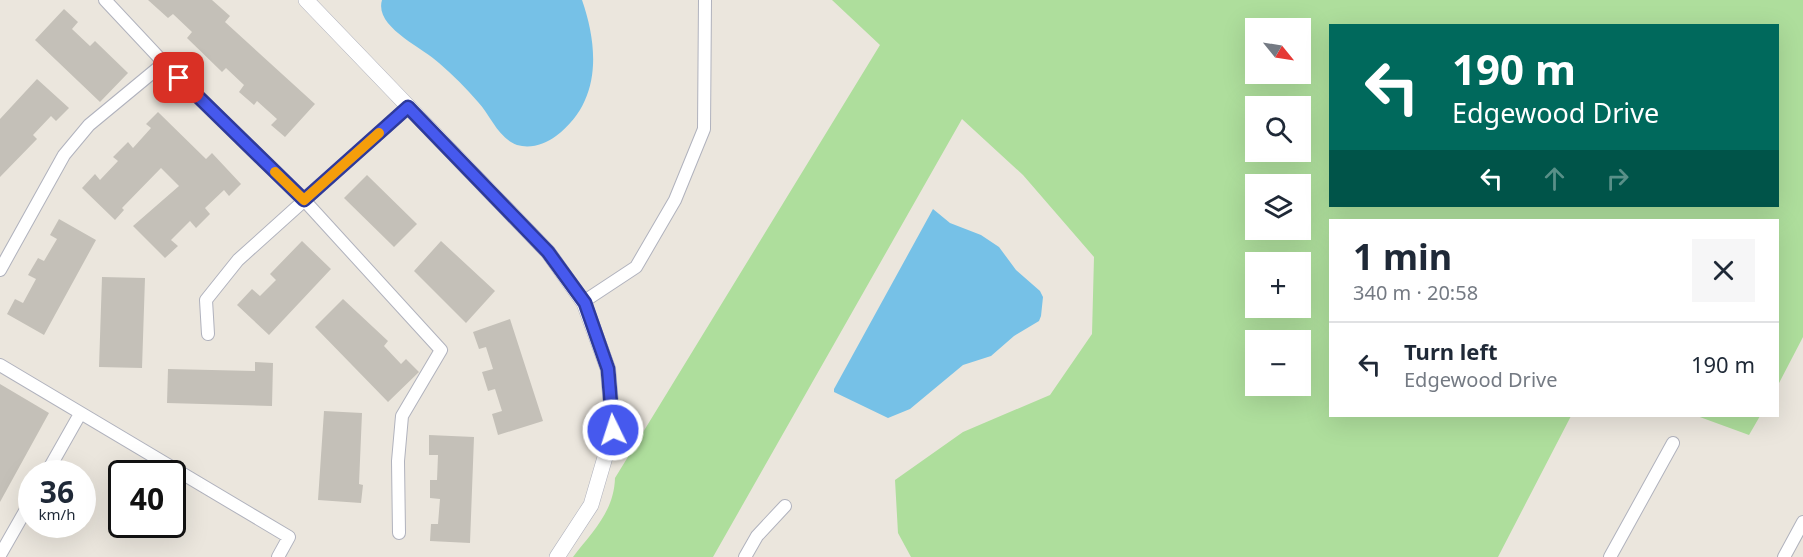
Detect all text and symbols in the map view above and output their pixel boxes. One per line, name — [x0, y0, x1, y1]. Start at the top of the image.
north arrow — [1245, 18, 1311, 84]
map controls — [1245, 18, 1311, 396]
text: 190 m — [1452, 40, 1576, 97]
icon: left — [1353, 48, 1431, 126]
pin — [153, 52, 204, 103]
icon: arrive — [162, 61, 195, 94]
text: Edgewood Drive — [1452, 94, 1659, 131]
button: search — [1245, 96, 1311, 162]
icon: left — [1475, 162, 1508, 195]
icon: ahead — [1538, 162, 1571, 195]
icon: right — [1601, 162, 1634, 195]
button: layers — [1245, 174, 1311, 240]
text: 1 min — [1353, 232, 1452, 281]
button: close — [1692, 239, 1755, 302]
button: + — [1245, 252, 1311, 318]
text: 340 m · 20:58 — [1353, 279, 1478, 306]
button: − — [1245, 330, 1311, 396]
text: Turn left — [1404, 336, 1498, 366]
icon: left — [1353, 348, 1386, 381]
text: 190 m — [1691, 349, 1755, 379]
text: Edgewood Drive — [1404, 366, 1557, 393]
position arrow — [581, 398, 645, 462]
speed limit sign: 40 — [108, 460, 186, 538]
text: 36 — [40, 471, 74, 512]
text: km/h — [39, 504, 75, 524]

